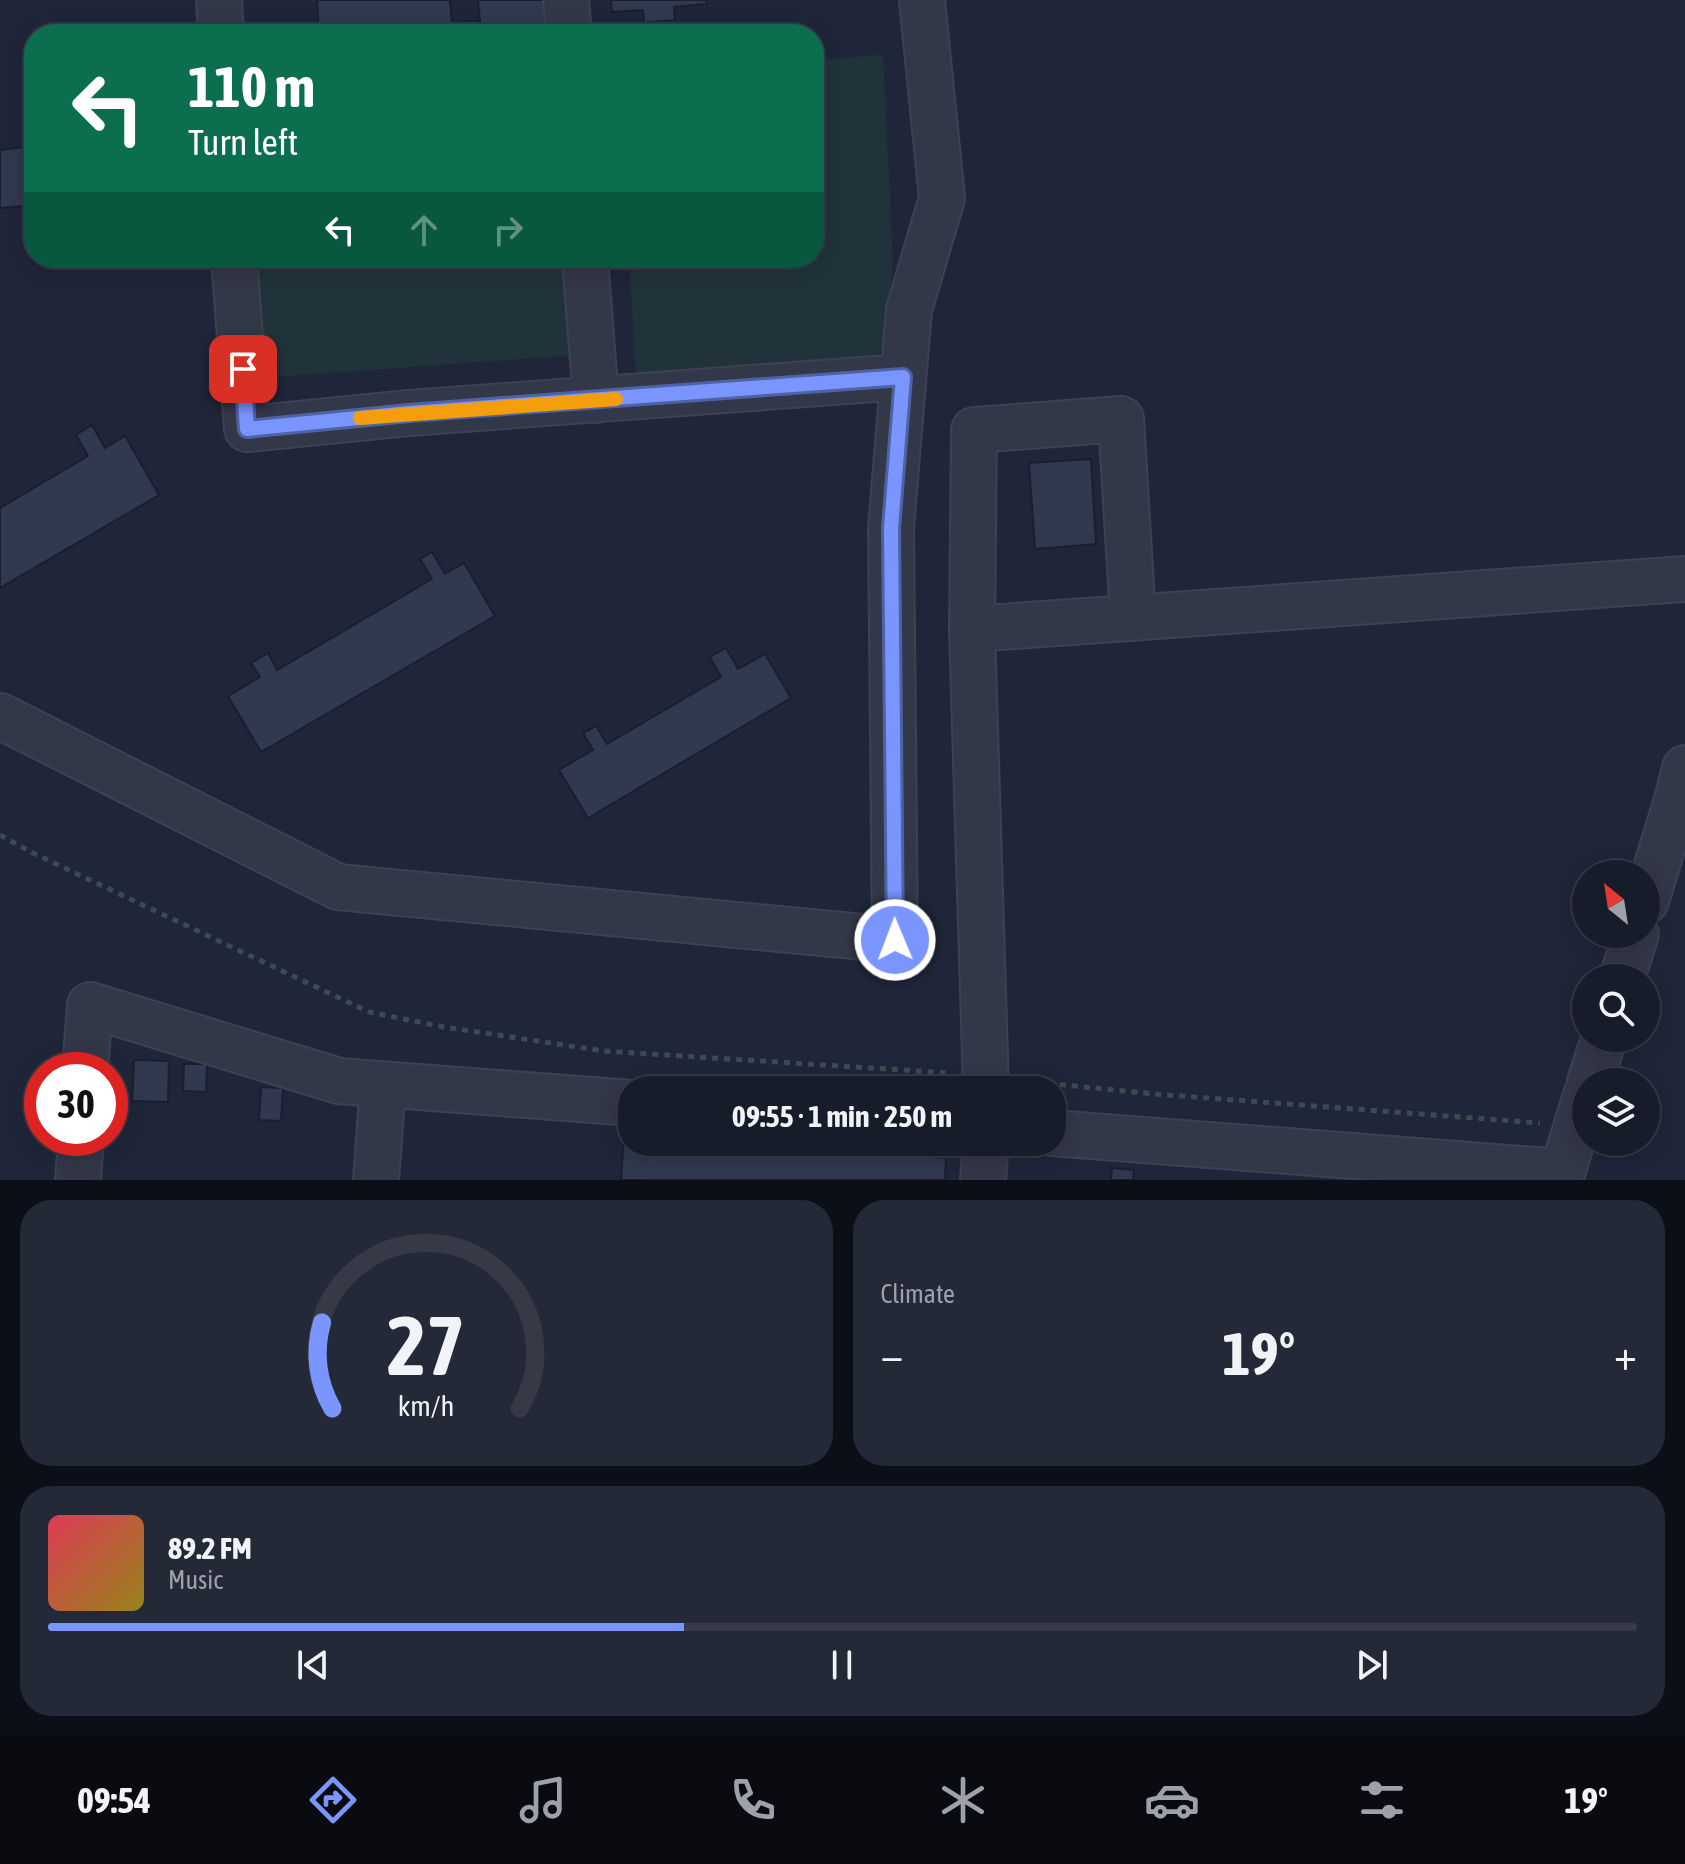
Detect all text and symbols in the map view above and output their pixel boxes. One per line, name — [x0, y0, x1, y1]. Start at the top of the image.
text: 110 m — [188, 55, 315, 119]
icon: left — [56, 56, 160, 160]
text: Turn left — [188, 121, 298, 163]
icon: left — [318, 208, 362, 252]
icon: ahead — [402, 208, 446, 252]
icon: right — [486, 208, 530, 252]
pin — [209, 335, 277, 403]
icon: arrive — [221, 347, 265, 391]
north arrow — [1572, 860, 1660, 948]
map controls — [1572, 860, 1660, 1156]
position arrow — [853, 898, 937, 982]
button: search — [1572, 964, 1660, 1052]
speed limit sign: 30 — [24, 1052, 128, 1156]
button: layers — [1572, 1068, 1660, 1156]
text: 09:55 · 1 min · 250 m — [732, 1099, 952, 1133]
text: Climate — [881, 1279, 955, 1309]
text: 27 — [387, 1297, 465, 1393]
text: 19° — [1222, 1319, 1295, 1388]
text: − — [881, 1329, 903, 1379]
text: + — [1614, 1329, 1637, 1379]
text: km/h — [398, 1389, 455, 1422]
text: 89.2 FM — [168, 1531, 252, 1565]
text: Music — [168, 1565, 223, 1595]
icon: previous — [291, 1643, 335, 1687]
icon: pause — [820, 1643, 864, 1687]
icon: next — [1350, 1643, 1394, 1687]
icon: directions — [305, 1772, 361, 1828]
icon: music — [515, 1772, 571, 1828]
icon: phone — [725, 1772, 781, 1828]
icon: climate — [935, 1772, 991, 1828]
icon: car — [1144, 1772, 1200, 1828]
icon: filters — [1354, 1772, 1410, 1828]
text: 09:54 — [77, 1779, 151, 1821]
text: 19° — [1564, 1779, 1608, 1821]

